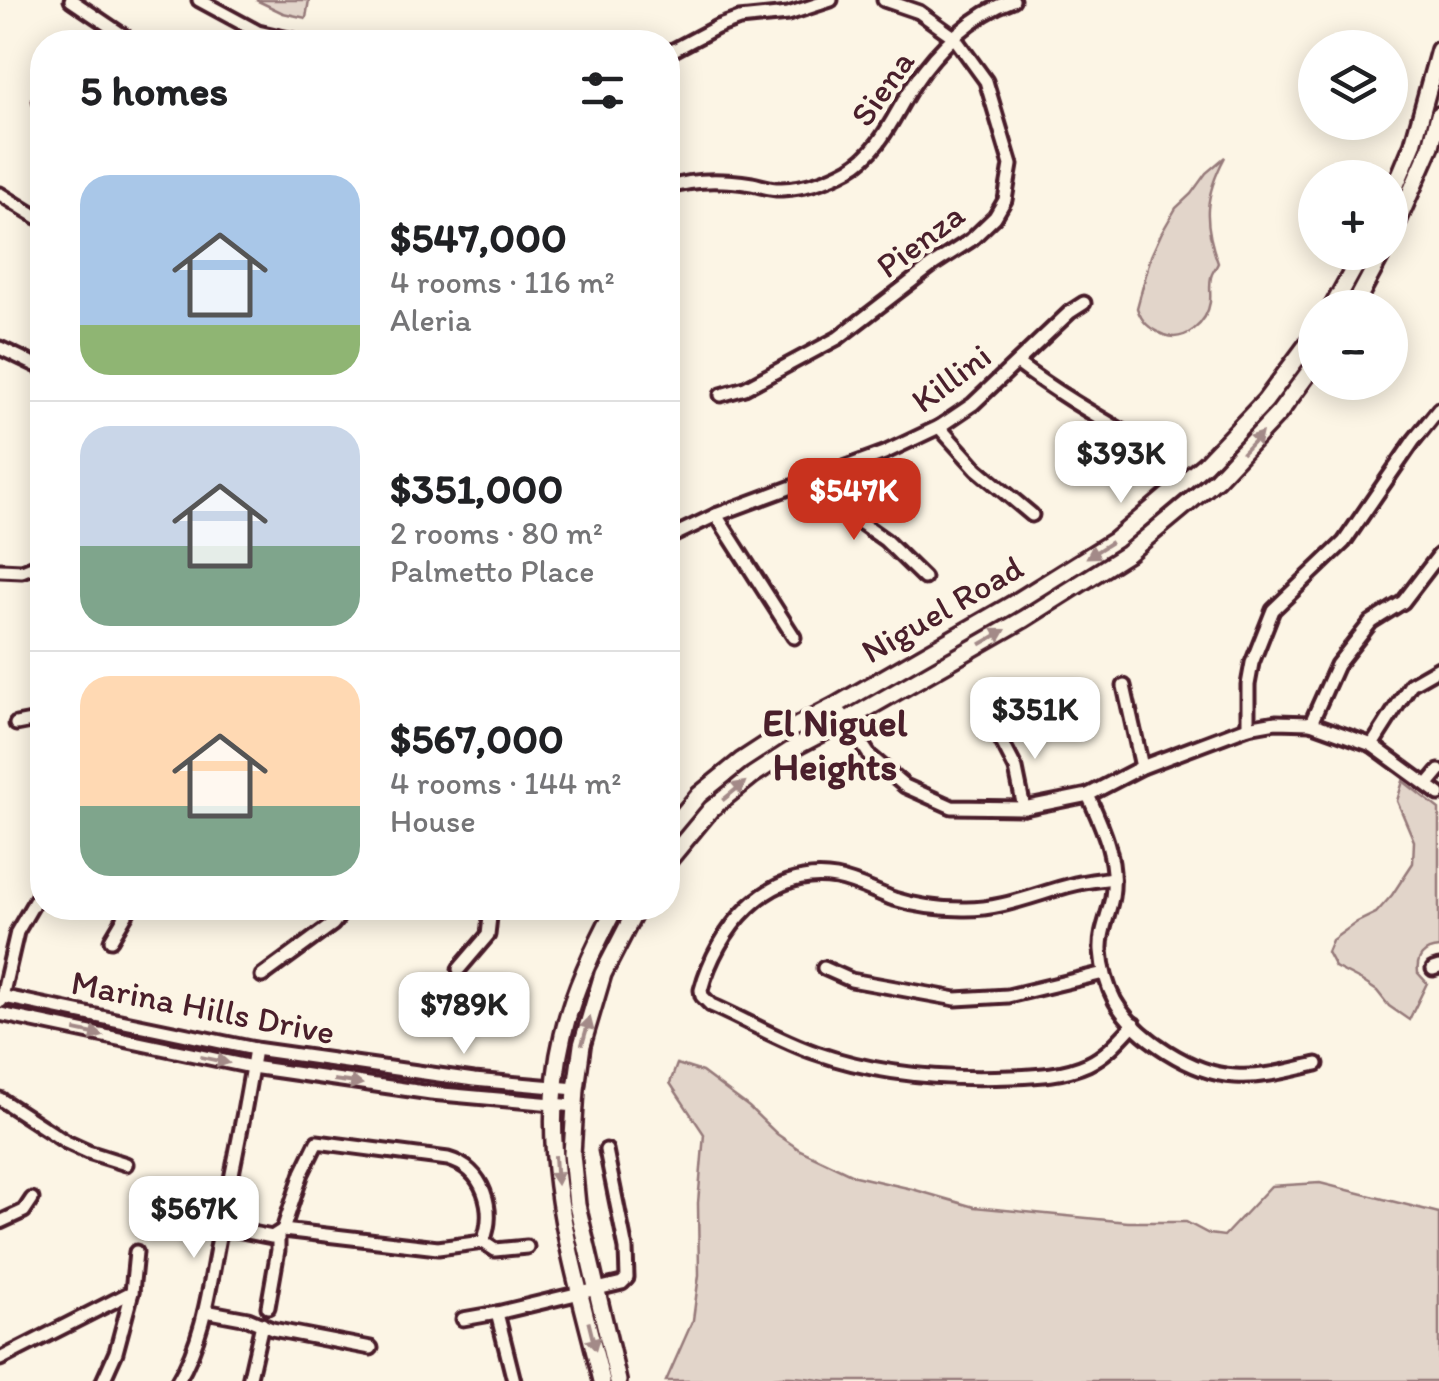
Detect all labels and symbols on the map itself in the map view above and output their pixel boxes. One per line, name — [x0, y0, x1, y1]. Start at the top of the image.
street label: Siena — [841, 42, 923, 134]
street label: Pienza — [868, 193, 972, 287]
street label: Killini — [903, 334, 999, 422]
pin: $393K — [1051, 421, 1191, 506]
one-way arrow — [1240, 431, 1262, 456]
pin: $547K — [784, 458, 924, 543]
one-way arrow — [1085, 541, 1113, 559]
street label: Niguel Road — [854, 546, 1030, 672]
one-way arrow — [979, 629, 1007, 646]
pin: $351K — [965, 677, 1105, 762]
district label: El Niguel Heights — [763, 700, 908, 790]
one-way arrow — [722, 781, 747, 802]
street label: Marina Hills Drive — [68, 961, 338, 1053]
pin: $789K — [394, 972, 534, 1057]
one-way arrow — [579, 1015, 594, 1046]
one-way arrow — [74, 1026, 105, 1041]
one-way arrow — [200, 1052, 231, 1068]
one-way arrow — [333, 1074, 364, 1090]
one-way arrow — [548, 1155, 564, 1187]
pin: $567K — [124, 1176, 264, 1261]
one-way arrow — [584, 1321, 600, 1352]

